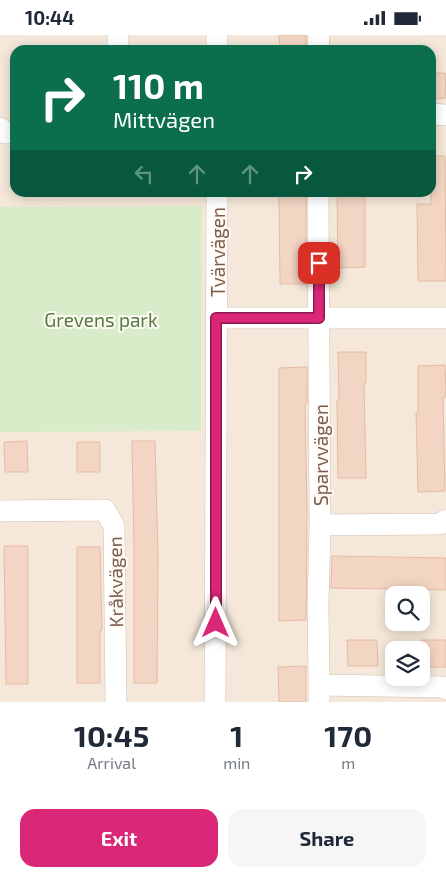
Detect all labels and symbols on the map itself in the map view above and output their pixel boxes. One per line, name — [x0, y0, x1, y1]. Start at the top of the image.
street label: Tvärvägen — [206, 207, 229, 297]
pin — [298, 242, 340, 284]
park label: Grevens park — [44, 308, 158, 331]
street label: Sparvvägen — [309, 404, 332, 506]
street label: Kråkvägen — [103, 536, 127, 628]
position arrow — [189, 596, 241, 648]

